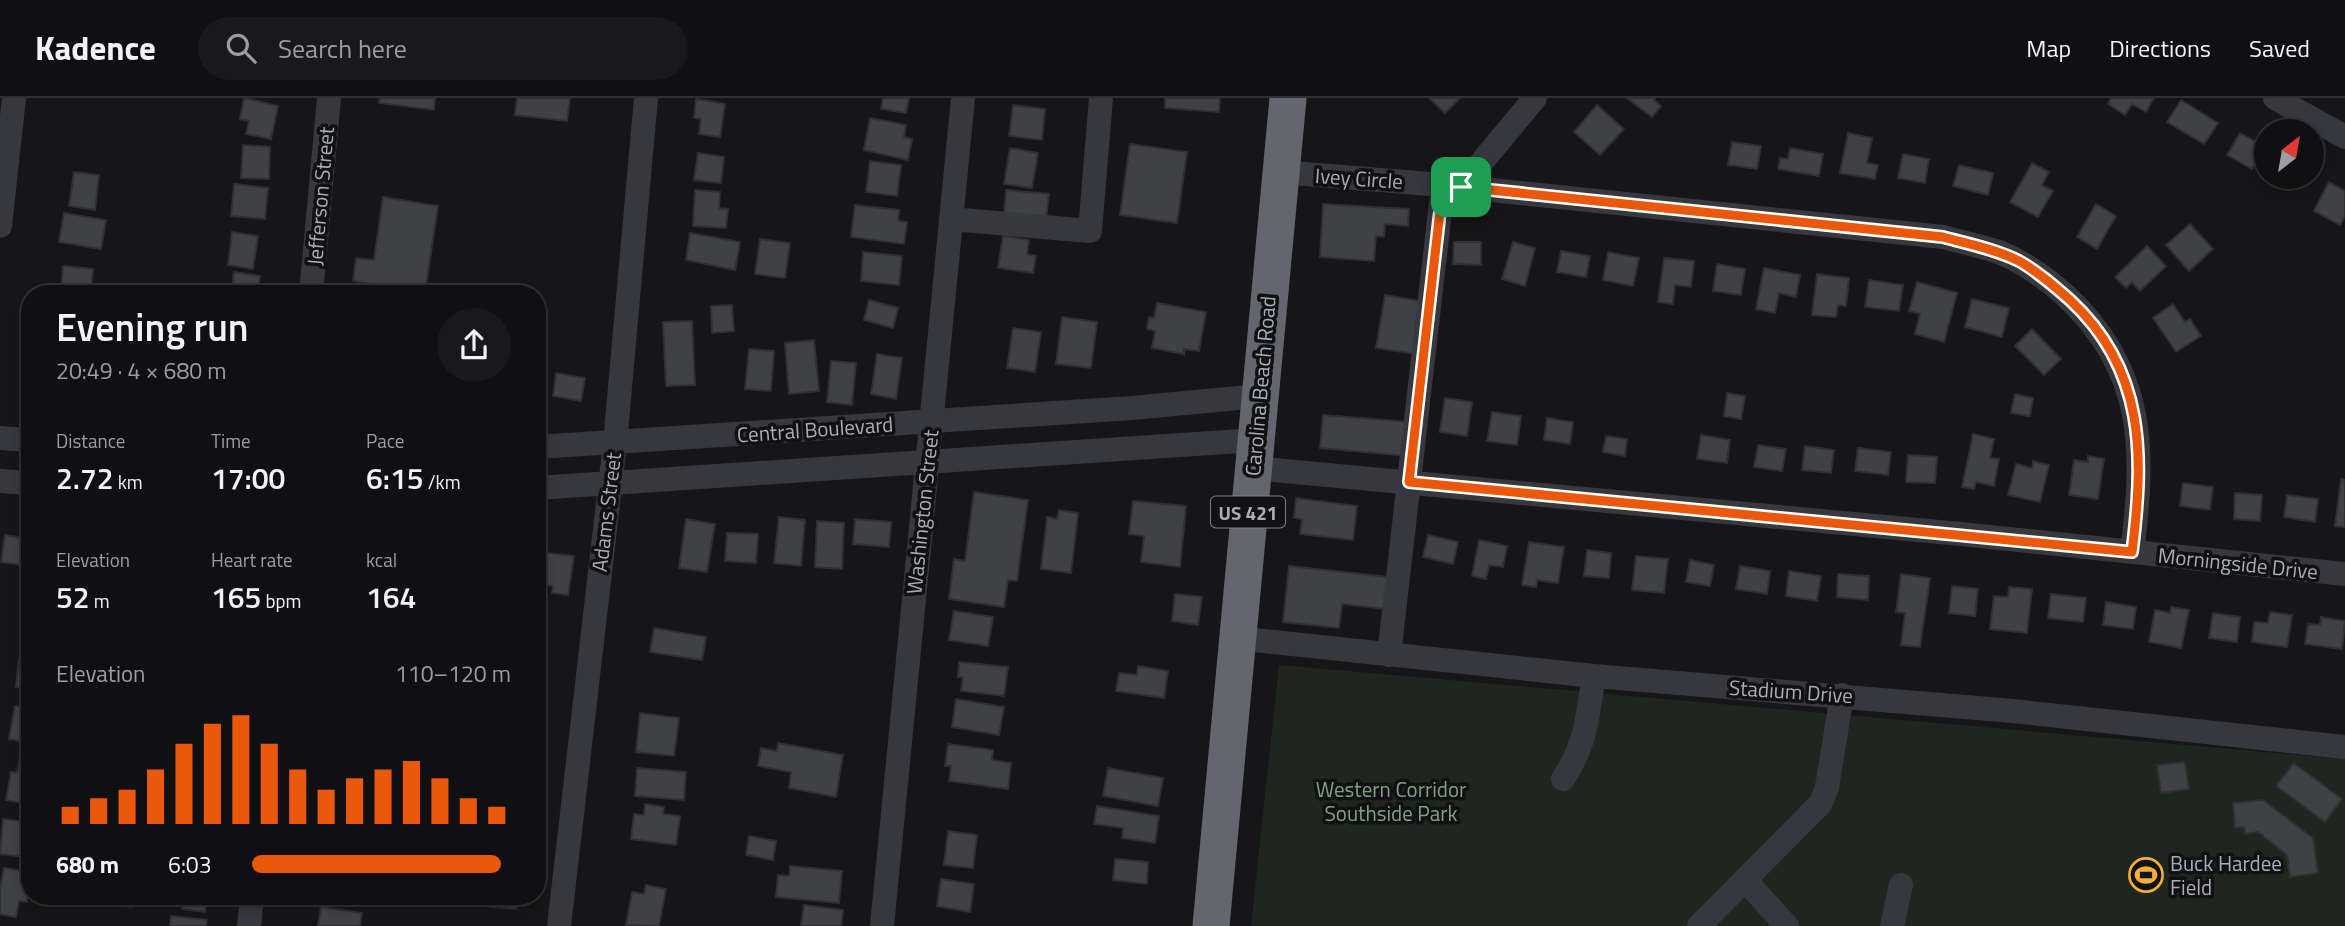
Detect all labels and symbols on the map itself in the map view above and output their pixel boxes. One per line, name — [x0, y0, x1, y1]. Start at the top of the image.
north arrow — [2254, 119, 2324, 189]
street label: Jefferson Street — [298, 125, 342, 267]
pin — [1431, 157, 1491, 217]
street label: Ivey Circle — [1314, 159, 1404, 197]
street label: Carolina Beach Road — [1236, 295, 1284, 477]
street label: Central Boulevard — [736, 408, 894, 450]
street label: Washington Street — [897, 428, 947, 596]
street label: Adams Street — [583, 450, 629, 574]
road number: US 421 — [1211, 496, 1285, 528]
street label: Morningside Drive — [2157, 539, 2319, 587]
street label: Stadium Drive — [1728, 671, 1854, 711]
park label: Western Corridor Southside Park — [1316, 773, 1466, 829]
place label: Buck Hardee Field — [2170, 847, 2282, 903]
sports icon: Buck Hardee Field — [2127, 856, 2165, 894]

